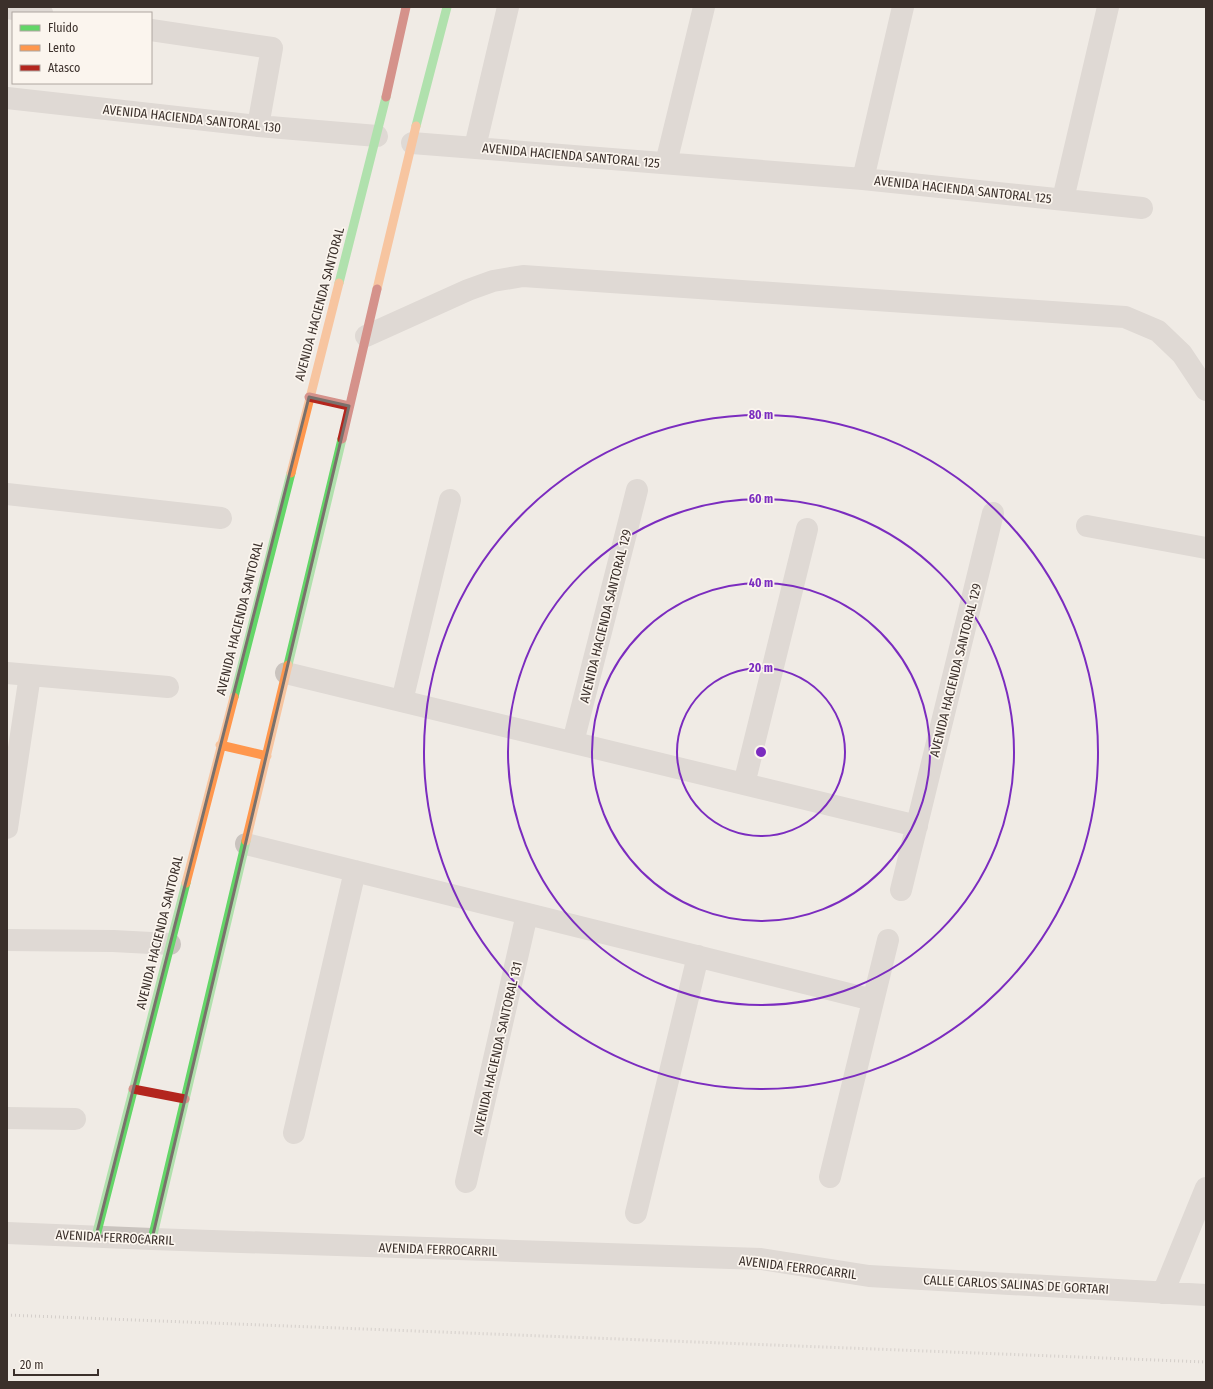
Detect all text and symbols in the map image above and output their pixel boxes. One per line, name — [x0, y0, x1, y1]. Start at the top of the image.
legend — [12, 12, 152, 84]
text: Fluido — [48, 21, 78, 35]
text: Lento — [48, 41, 75, 55]
text: Atasco — [48, 61, 80, 75]
street label: AVENIDA HACIENDA SANTORAL 130 — [102, 102, 282, 135]
street label: AVENIDA HACIENDA SANTORAL 125 — [482, 140, 660, 171]
street label: AVENIDA HACIENDA SANTORAL 125 — [874, 173, 1052, 206]
street label: AVENIDA HACIENDA SANTORAL — [292, 225, 347, 383]
text: 80 m — [749, 408, 773, 422]
text: 60 m — [749, 492, 773, 506]
street label: AVENIDA HACIENDA SANTORAL 129 — [577, 528, 634, 705]
street label: AVENIDA HACIENDA SANTORAL — [213, 539, 266, 697]
text: 40 m — [749, 576, 773, 590]
street label: AVENIDA HACIENDA SANTORAL 129 — [927, 582, 984, 759]
text: 20 m — [748, 661, 773, 675]
centre of rings — [754, 745, 768, 759]
street label: AVENIDA HACIENDA SANTORAL — [133, 853, 186, 1011]
street label: AVENIDA HACIENDA SANTORAL 131 — [470, 960, 525, 1136]
street label: AVENIDA FERROCARRIL — [55, 1227, 175, 1248]
street label: AVENIDA FERROCARRIL — [378, 1240, 498, 1259]
street label: AVENIDA FERROCARRIL — [738, 1253, 858, 1282]
street label: CALLE CARLOS SALINAS DE GORTARI — [923, 1272, 1109, 1297]
scale bar — [14, 1351, 98, 1377]
text: 20 m — [20, 1358, 44, 1372]

